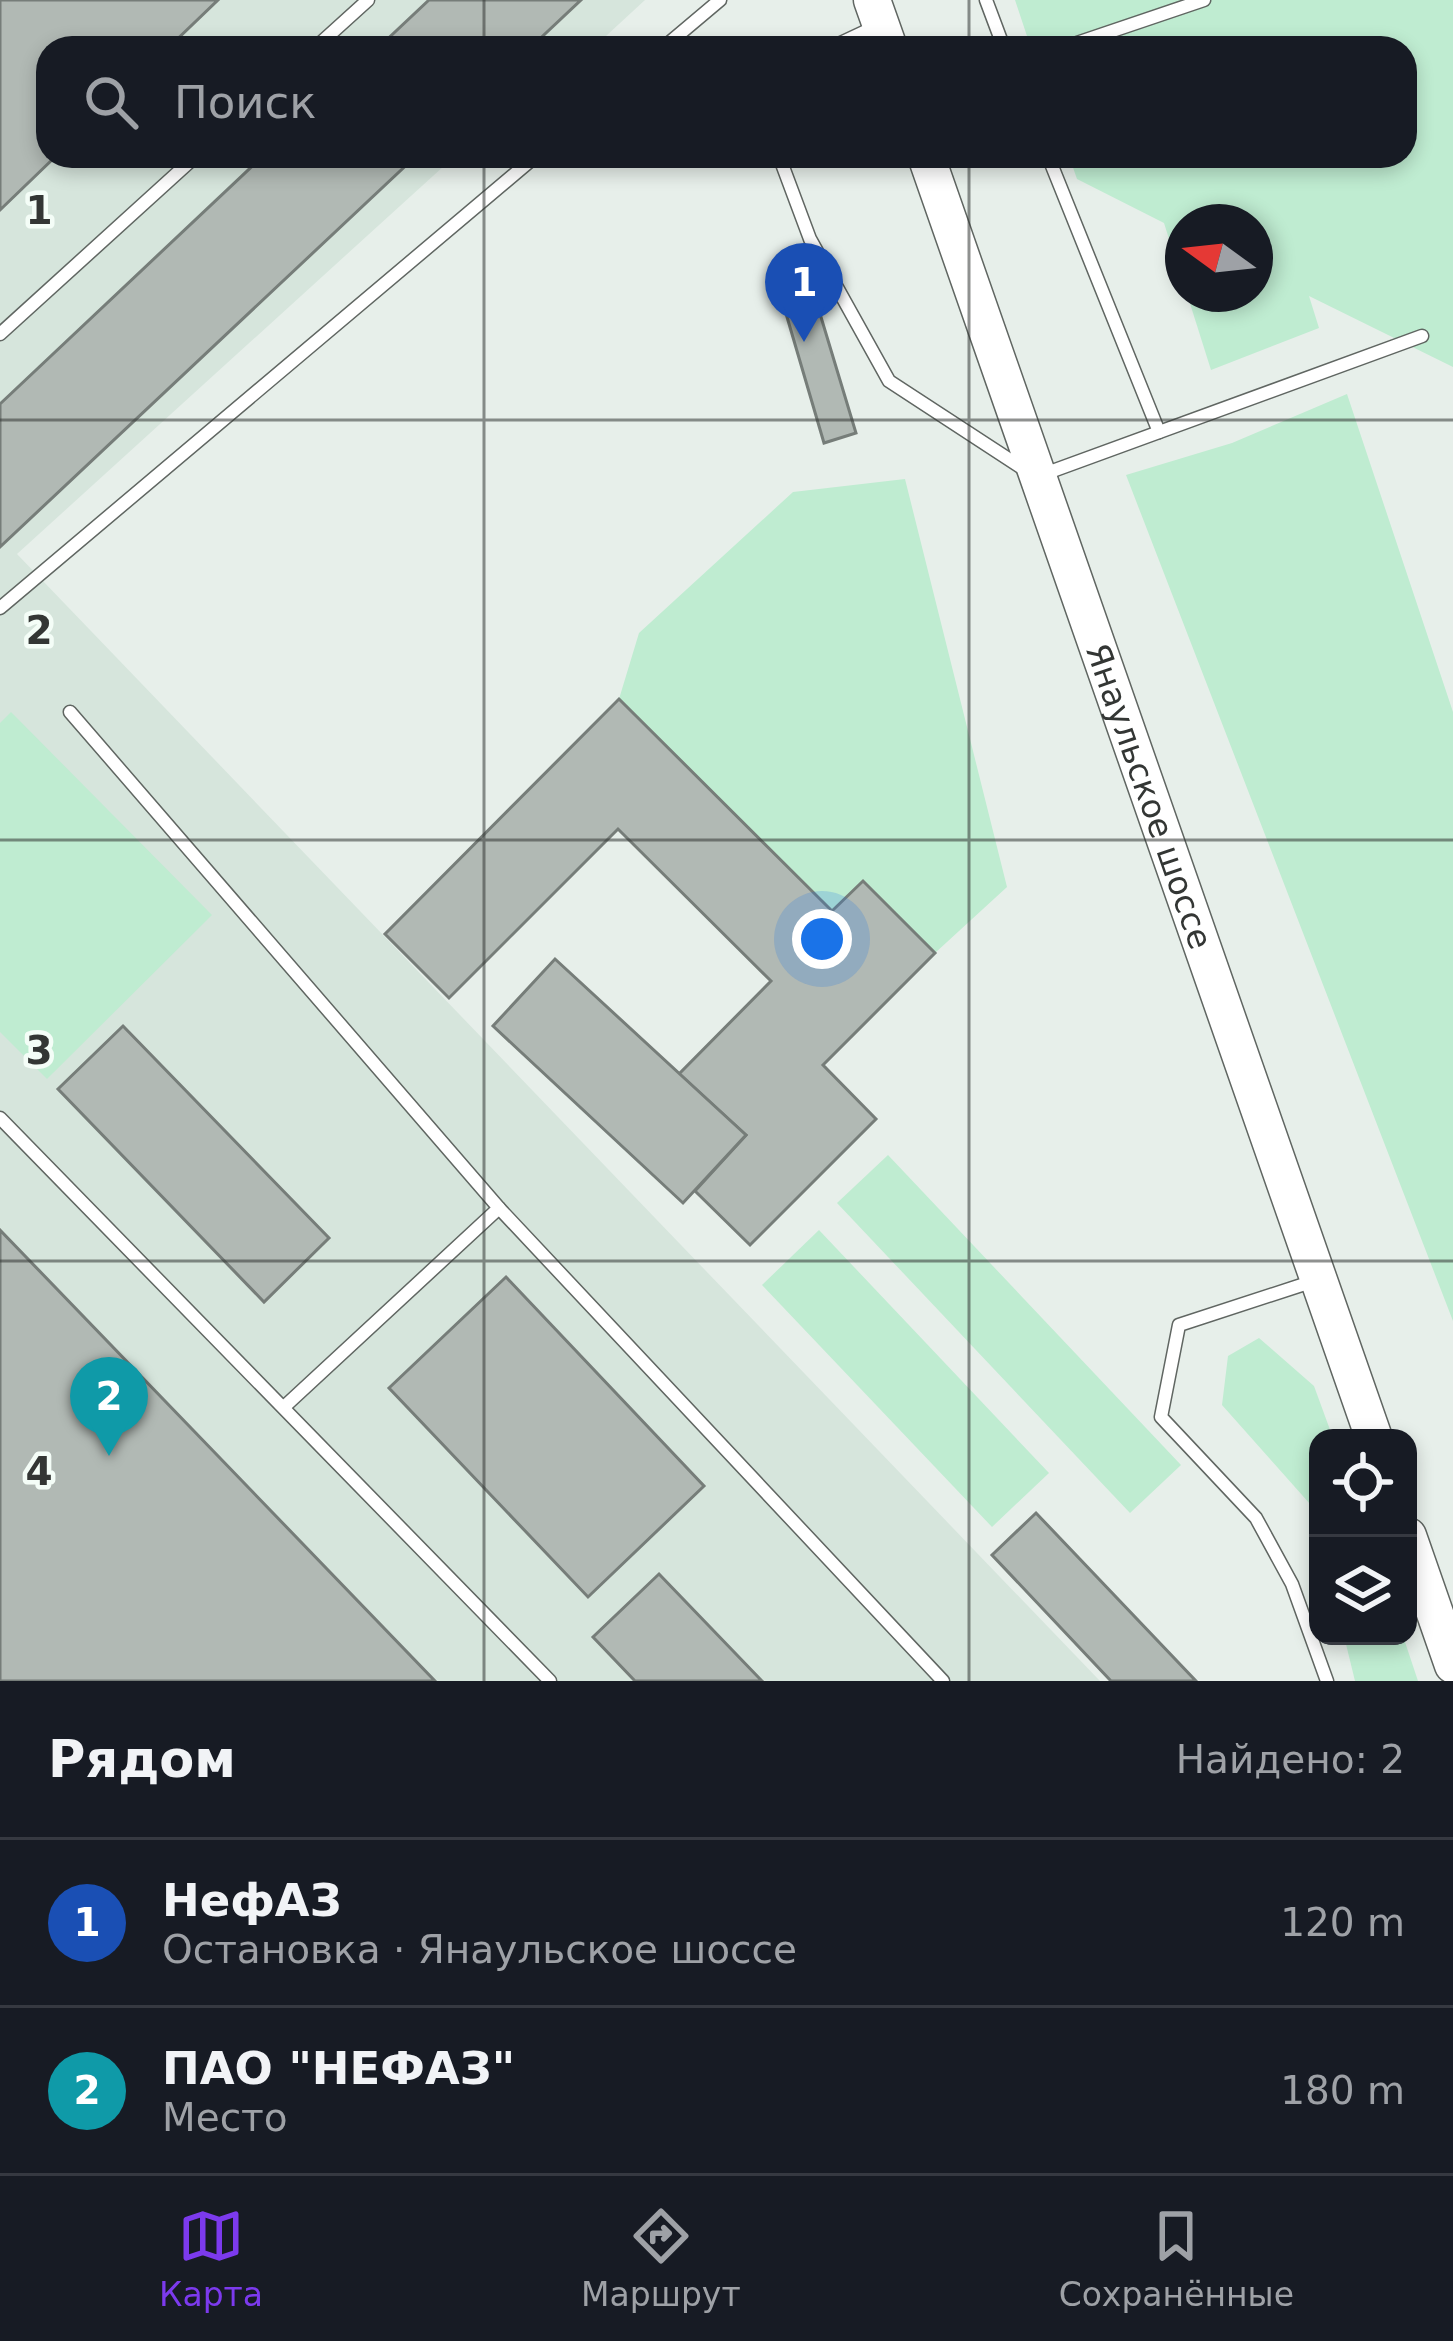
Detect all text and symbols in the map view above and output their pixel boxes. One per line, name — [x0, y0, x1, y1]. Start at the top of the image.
search box — [36, 36, 1417, 168]
icon: search — [78, 69, 144, 135]
text: Поиск — [174, 76, 317, 129]
text: 1 — [25, 188, 53, 233]
north arrow — [1165, 204, 1273, 312]
pin: 1 — [765, 243, 843, 342]
text: 2 — [25, 608, 53, 653]
street label: Янаульское шоссе — [1078, 638, 1221, 954]
your location — [792, 909, 852, 969]
text: 3 — [25, 1028, 53, 1073]
pin: 2 — [70, 1357, 148, 1456]
map controls — [1309, 1429, 1417, 1645]
button: locate — [1309, 1429, 1417, 1537]
text: 4 — [25, 1449, 53, 1494]
button: layers — [1309, 1537, 1417, 1645]
text: Рядом — [48, 1730, 236, 1789]
text: Найдено: 2 — [1176, 1737, 1405, 1782]
text: НефАЗ — [162, 1874, 342, 1927]
text: 1 — [73, 1900, 101, 1945]
text: 120 m — [1280, 1900, 1405, 1945]
text: Остановка · Янаульское шоссе — [162, 1927, 797, 1972]
text: ПАО "НЕФАЗ" — [162, 2042, 515, 2095]
text: 2 — [73, 2068, 101, 2113]
text: 180 m — [1280, 2068, 1405, 2113]
text: Место — [162, 2095, 288, 2140]
tab: Карта — [159, 2203, 263, 2314]
tab: Маршрут — [581, 2203, 741, 2314]
tab: Сохранённые — [1059, 2203, 1294, 2314]

